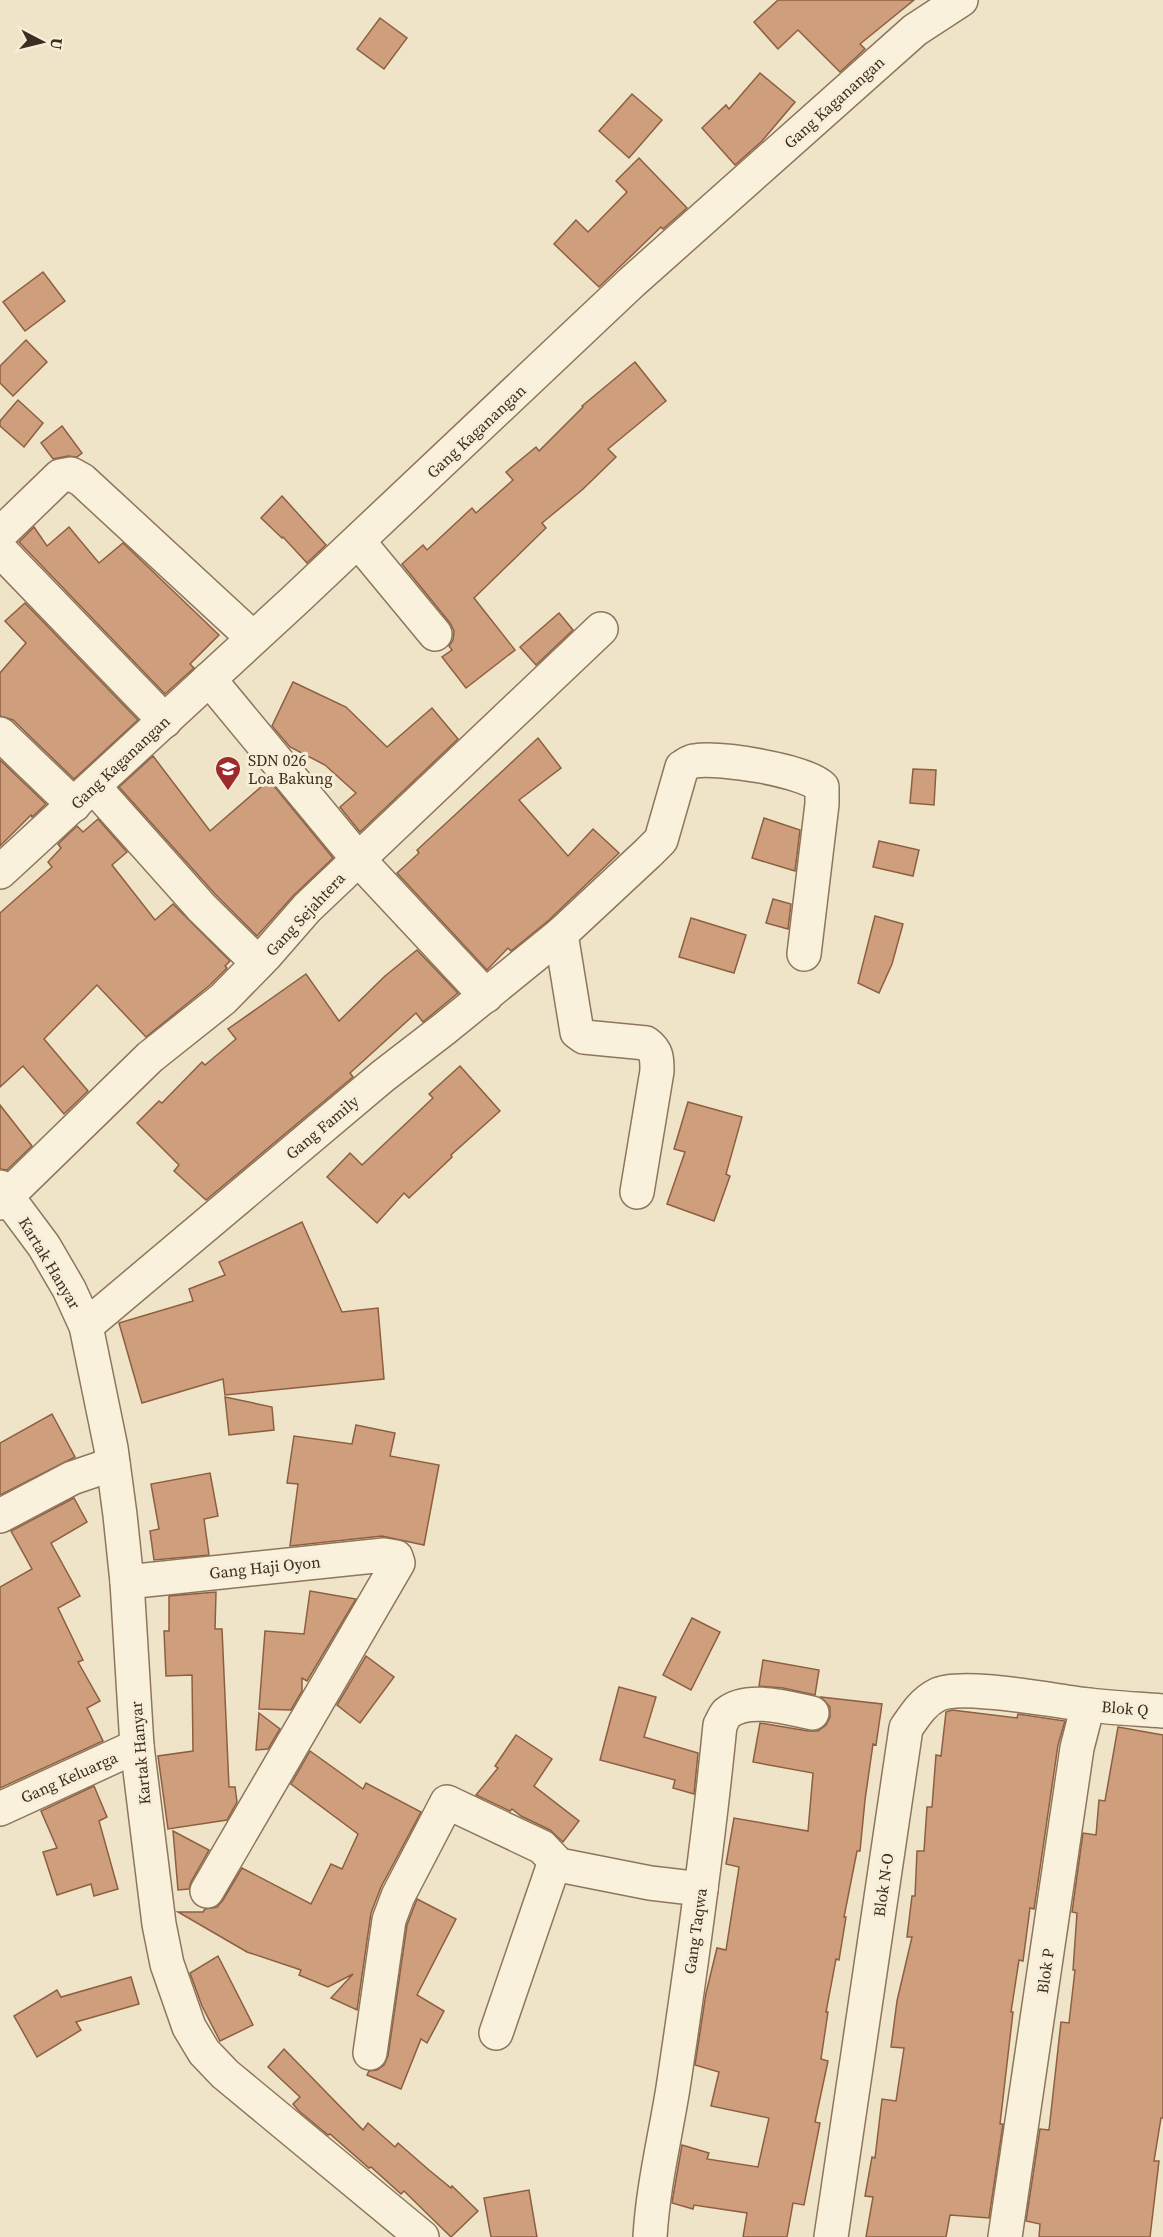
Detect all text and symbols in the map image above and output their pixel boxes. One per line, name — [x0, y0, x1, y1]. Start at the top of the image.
north arrow — [12, 12, 72, 72]
text: U — [45, 37, 69, 51]
street label: Gang Kaganangan — [779, 51, 889, 153]
street label: Gang Kaganangan — [422, 379, 531, 483]
street label: Gang Kaganangan — [66, 710, 175, 814]
place label: SDN 026 Loa Bakung — [248, 749, 332, 789]
school or university icon: SDN 026 Loa Bakung — [213, 754, 243, 792]
street label: Gang Sejahtera — [260, 867, 350, 961]
street label: Gang Family — [281, 1089, 364, 1164]
street label: Kartak Hanyar — [14, 1213, 86, 1313]
street label: Gang Haji Oyon — [208, 1550, 322, 1584]
street label: Blok Q — [1101, 1695, 1149, 1721]
street label: Kartak Hanyar — [124, 1700, 155, 1806]
street label: Gang Keluarga — [17, 1746, 122, 1808]
street label: Blok N-O — [868, 1852, 898, 1918]
street label: Gang Taqwa — [678, 1886, 712, 1975]
street label: Blok P — [1031, 1947, 1059, 1995]

